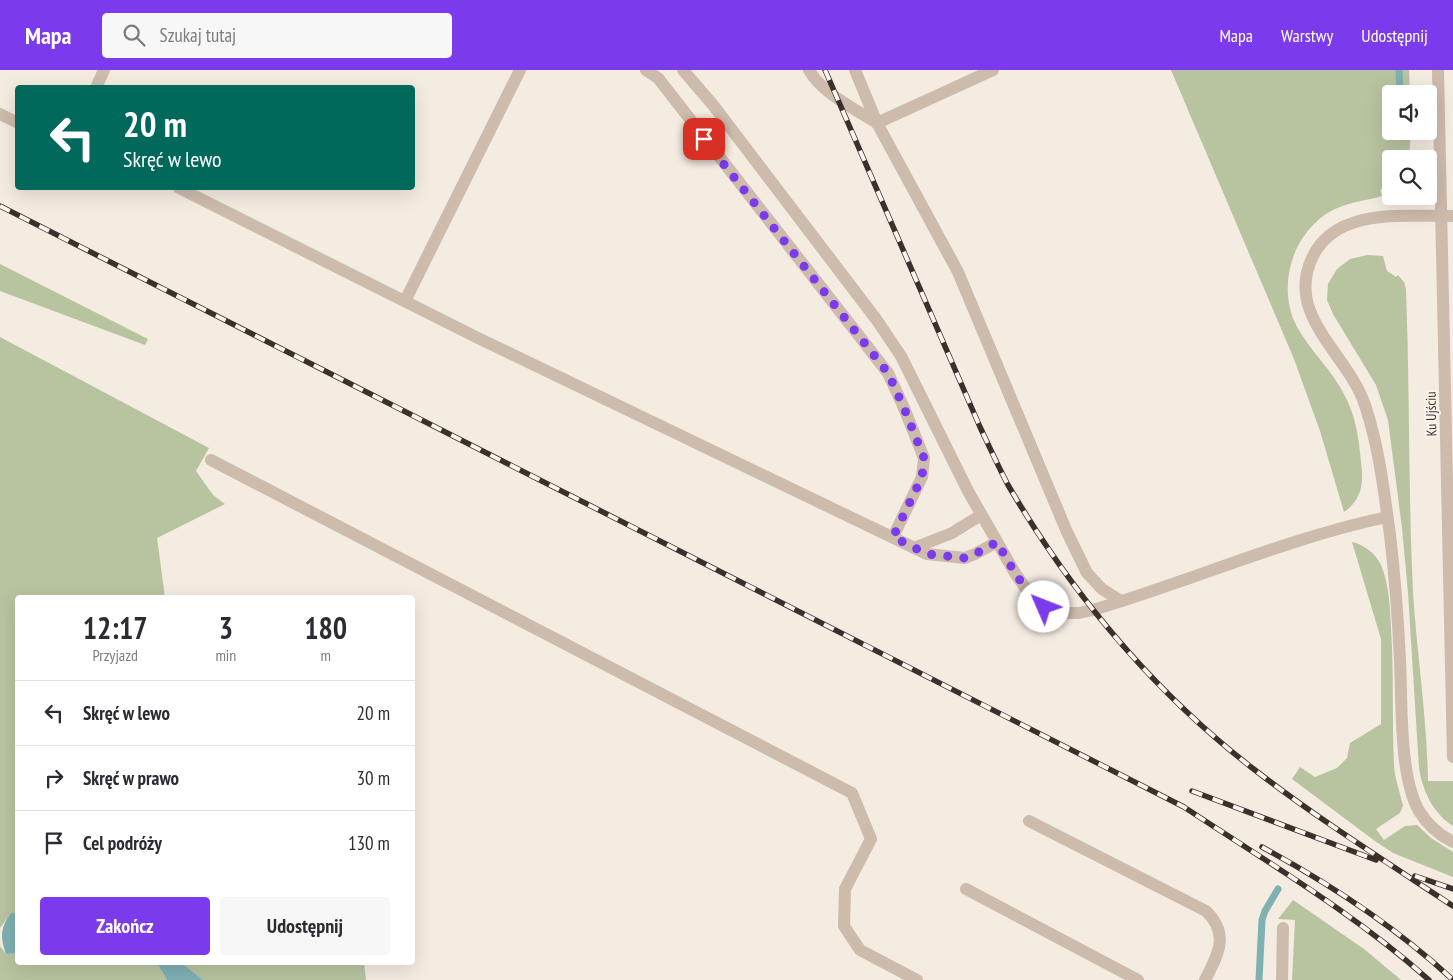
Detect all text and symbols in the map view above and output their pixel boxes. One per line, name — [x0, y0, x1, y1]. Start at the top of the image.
search box — [102, 13, 452, 58]
text: Mapa — [25, 20, 72, 51]
icon: search — [120, 21, 148, 49]
text: Szukaj tutaj — [160, 23, 236, 47]
text: Mapa — [1219, 24, 1253, 47]
text: Warstwy — [1281, 24, 1333, 47]
text: Udostępnij — [1361, 24, 1428, 47]
map controls — [1382, 85, 1437, 205]
button: sound — [1382, 85, 1437, 140]
text: 20 m — [123, 101, 187, 147]
icon: left — [40, 105, 105, 170]
pin — [683, 118, 725, 160]
icon: arrive — [690, 125, 718, 153]
text: Skręć w lewo — [123, 145, 221, 173]
button: search — [1382, 150, 1437, 205]
street label: Ku Ujściu — [1422, 391, 1440, 437]
position arrow — [1017, 580, 1069, 632]
text: 12:17 — [83, 608, 148, 647]
text: 3 — [219, 608, 233, 647]
text: 180 — [304, 608, 347, 647]
text: Przyjazd — [93, 645, 138, 665]
text: min — [215, 645, 236, 665]
text: m — [320, 645, 331, 665]
icon: left — [40, 699, 68, 727]
text: Skręć w lewo — [83, 701, 170, 725]
text: 20 m — [357, 701, 390, 725]
icon: right — [40, 764, 68, 792]
text: Skręć w prawo — [83, 766, 179, 790]
text: 30 m — [357, 766, 390, 790]
icon: arrive — [40, 829, 68, 857]
text: Cel podróży — [83, 831, 162, 855]
text: 130 m — [348, 831, 390, 855]
button: Zakończ — [40, 897, 210, 955]
button: Udostępnij — [220, 897, 390, 955]

